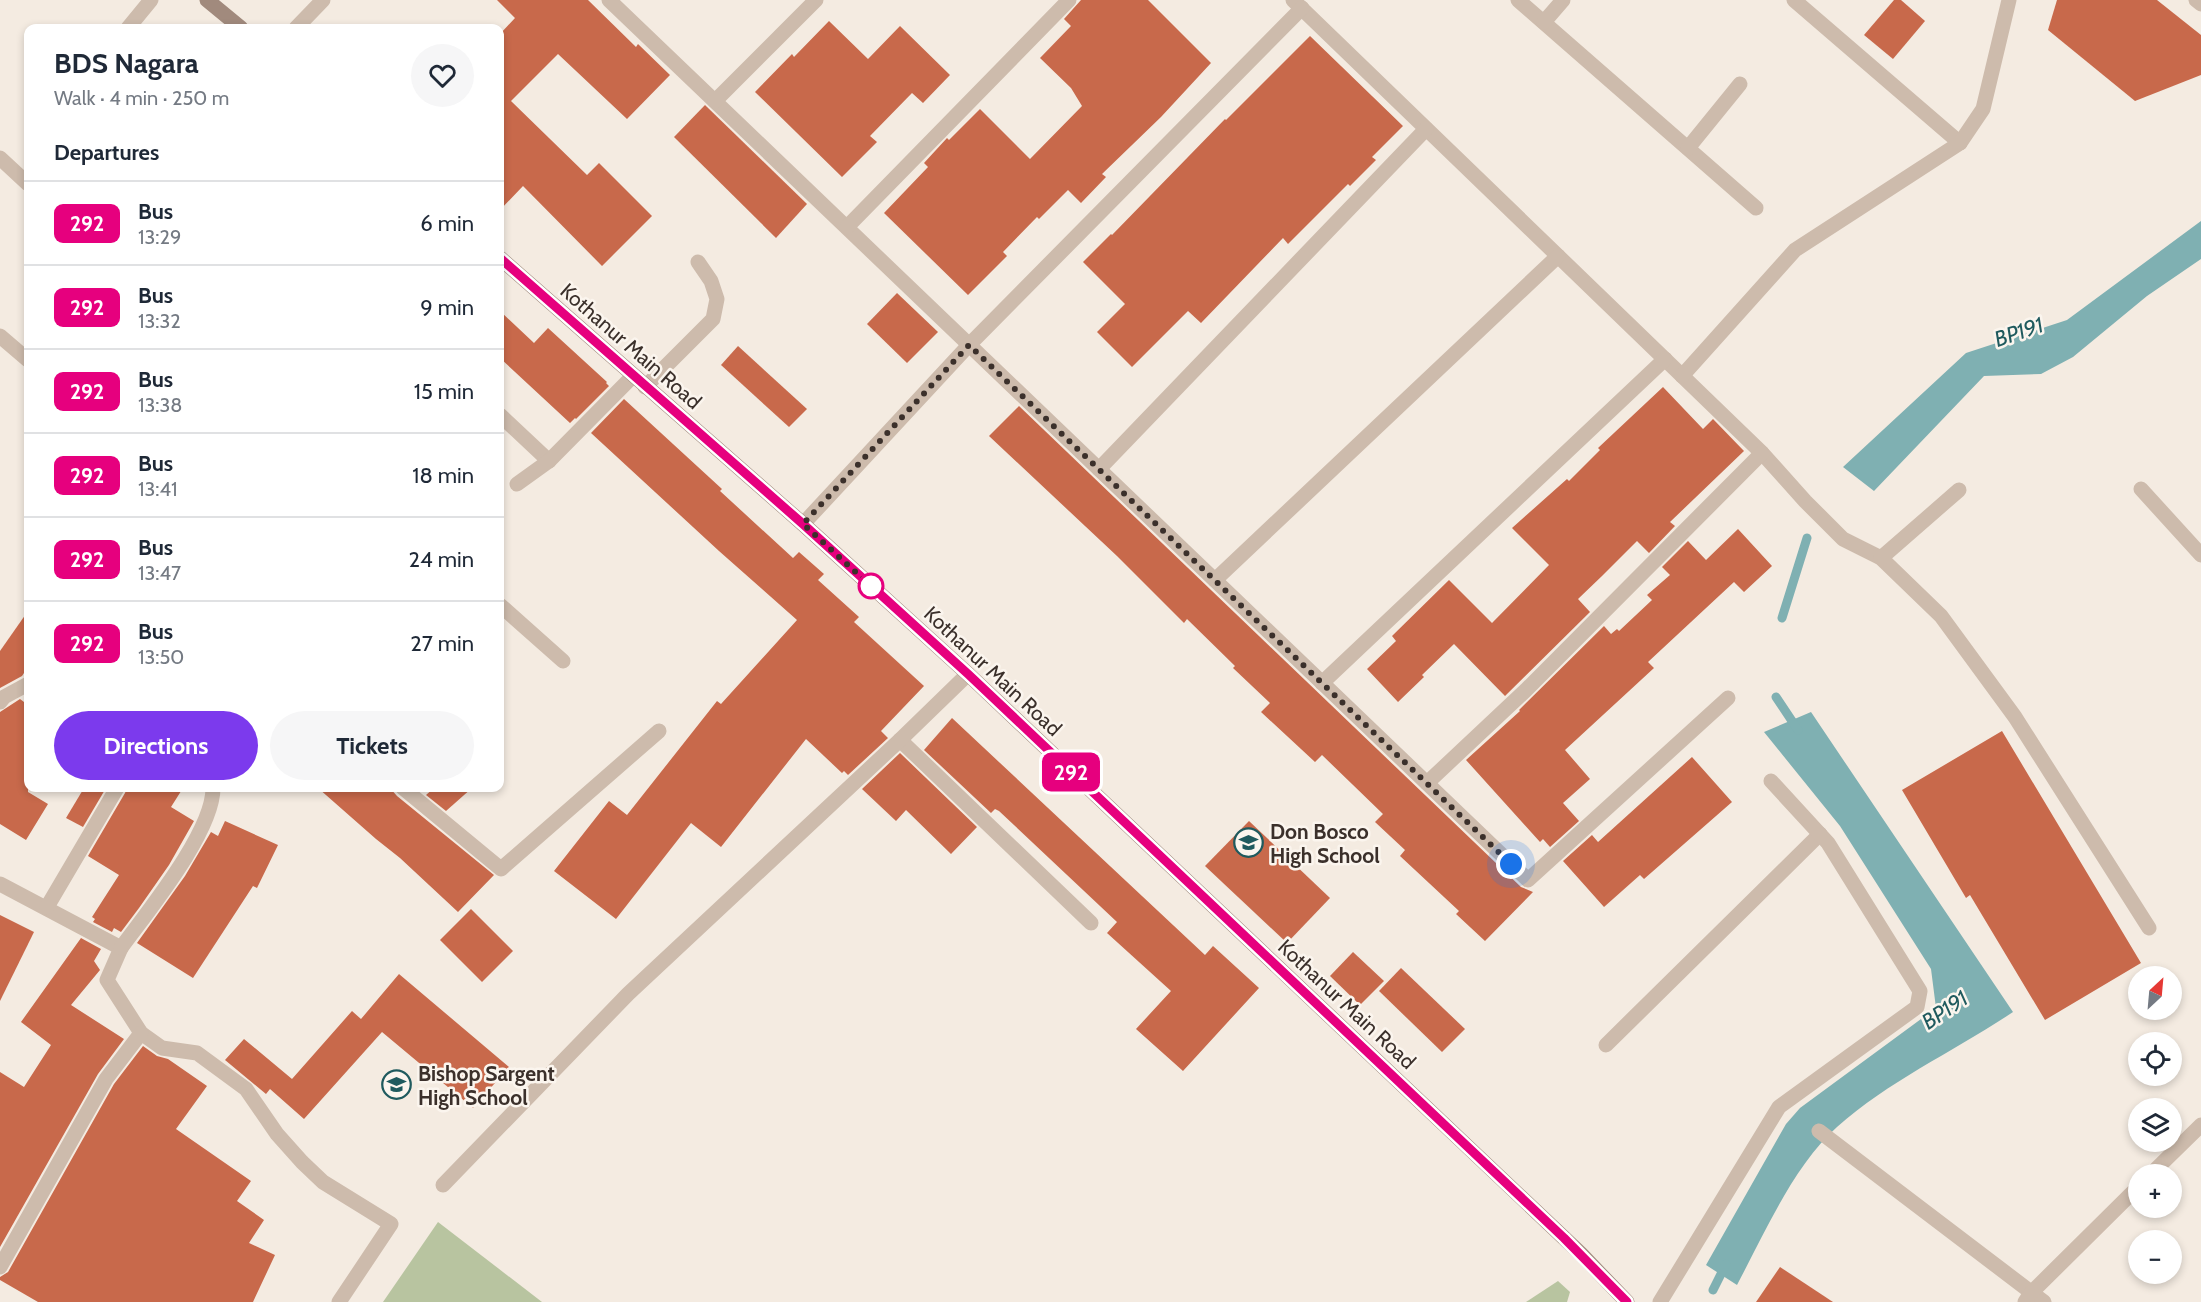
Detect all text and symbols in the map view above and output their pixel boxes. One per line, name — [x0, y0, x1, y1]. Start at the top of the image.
button: heart — [411, 44, 474, 107]
text: BDS Nagara — [54, 46, 199, 80]
text: Walk · 4 min · 250 m — [54, 86, 229, 110]
text: Departures — [54, 139, 159, 166]
text: Bus — [138, 198, 173, 225]
text: 6 min — [420, 210, 474, 237]
text: 292 — [70, 211, 104, 236]
text: 13:29 — [138, 225, 181, 249]
street label: Kothanur Main Road — [555, 278, 707, 414]
text: Bus — [138, 282, 173, 309]
text: 9 min — [420, 294, 474, 321]
text: 292 — [70, 295, 104, 320]
text: 13:32 — [138, 309, 181, 333]
water label: BP191 — [1991, 311, 2047, 353]
text: Bus — [138, 366, 173, 393]
text: 15 min — [414, 378, 474, 405]
text: 292 — [70, 379, 104, 404]
text: 13:38 — [138, 393, 182, 417]
text: Bus — [138, 450, 173, 477]
text: 18 min — [412, 462, 474, 489]
text: 292 — [70, 463, 104, 488]
text: 13:41 — [138, 477, 178, 501]
text: Bus — [138, 534, 173, 561]
text: 24 min — [409, 546, 474, 573]
text: 292 — [70, 547, 104, 572]
text: 13:47 — [138, 561, 181, 585]
unlabelled marker — [858, 573, 884, 599]
street label: Kothanur Main Road — [919, 601, 1067, 741]
text: Bus — [138, 618, 173, 645]
text: 27 min — [410, 630, 474, 657]
text: 292 — [70, 631, 104, 656]
text: 13:50 — [138, 645, 184, 669]
button: Directions — [54, 711, 258, 780]
button: Tickets — [270, 711, 474, 780]
line badge: 292 — [1036, 752, 1106, 792]
text: 292 — [1054, 760, 1088, 785]
place label: Don Bosco High School — [1270, 819, 1380, 868]
school or university icon: Don Bosco High School — [1233, 827, 1265, 859]
your location — [1496, 849, 1526, 879]
street label: Kothanur Main Road — [1273, 934, 1421, 1074]
north arrow — [2128, 966, 2182, 1020]
map controls — [2128, 966, 2182, 1284]
water label: BP191 — [1917, 985, 1974, 1035]
button: locate — [2128, 1032, 2182, 1086]
place label: Bishop Sargent High School — [418, 1061, 555, 1110]
school or university icon: Bishop Sargent High School — [381, 1069, 413, 1101]
button: layers — [2128, 1098, 2182, 1152]
button: + — [2128, 1164, 2182, 1218]
button: − — [2128, 1230, 2182, 1284]

